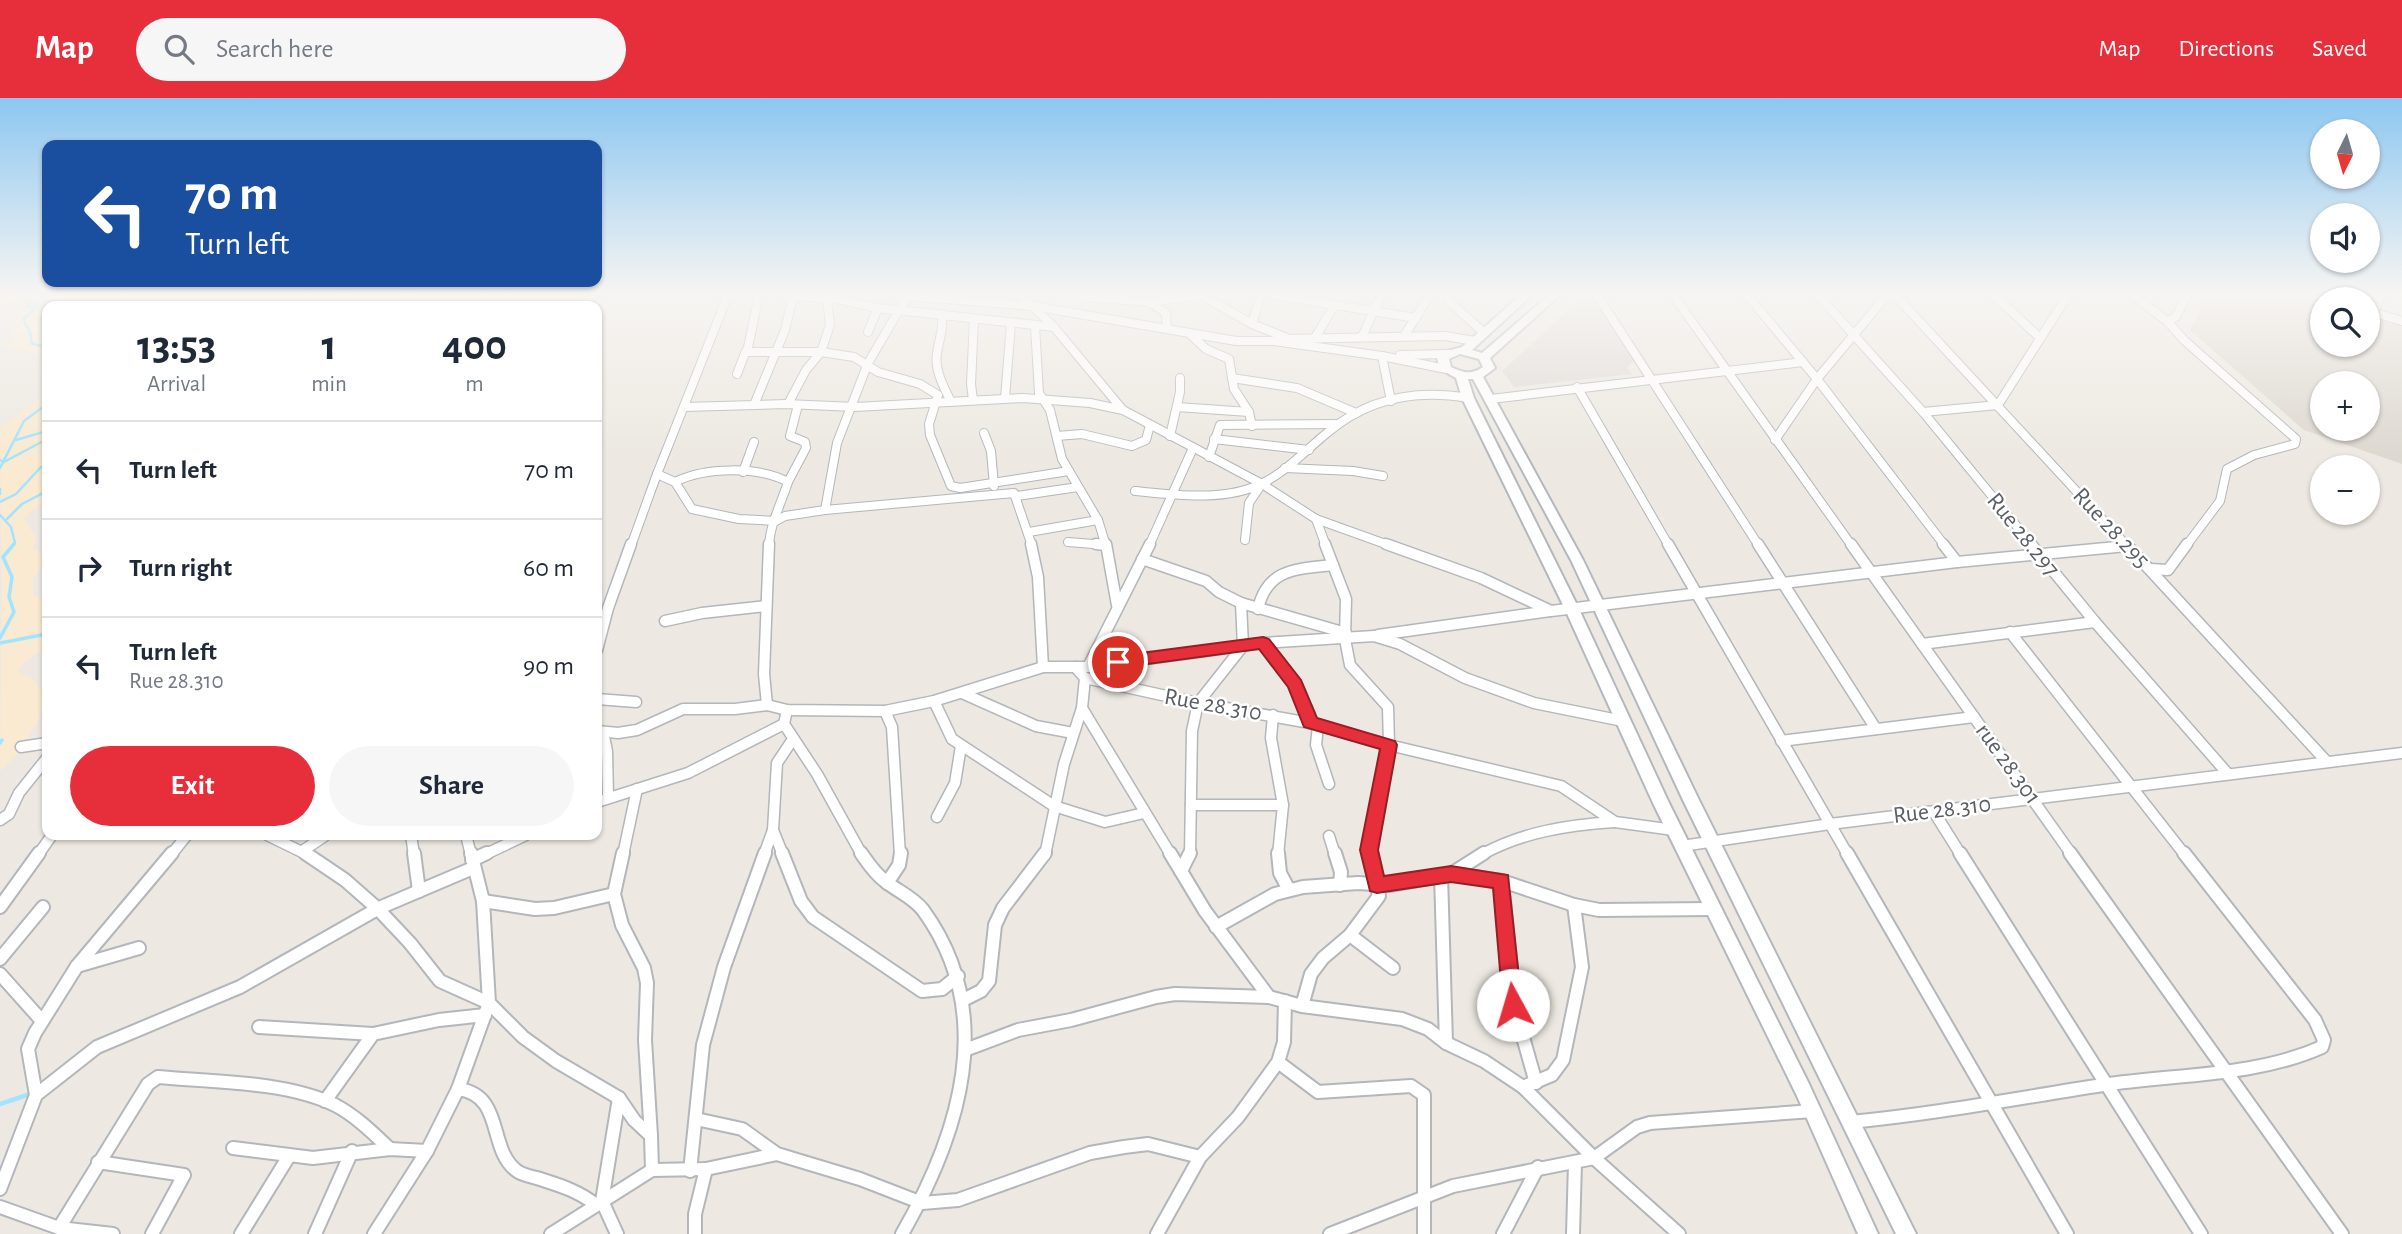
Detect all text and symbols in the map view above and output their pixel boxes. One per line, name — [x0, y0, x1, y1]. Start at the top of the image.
search box — [136, 18, 626, 81]
icon: search — [160, 30, 198, 68]
text: Map — [35, 32, 94, 65]
text: Search here — [216, 36, 334, 62]
text: Map — [2098, 37, 2140, 61]
text: Directions — [2178, 37, 2274, 61]
text: Saved — [2312, 37, 2367, 61]
north arrow — [2310, 119, 2380, 189]
map controls — [2310, 119, 2380, 525]
icon: left — [70, 168, 161, 259]
text: 70 m — [185, 170, 279, 219]
button: sound — [2310, 203, 2380, 273]
text: Turn left — [185, 228, 289, 260]
button: search — [2310, 287, 2380, 357]
text: 13:53 — [137, 325, 216, 367]
text: 1 — [322, 325, 337, 367]
text: 400 — [442, 325, 507, 367]
button: + — [2310, 371, 2380, 441]
text: Arrival — [147, 373, 206, 396]
text: min — [311, 373, 347, 396]
text: m — [465, 373, 484, 396]
icon: left — [70, 451, 108, 489]
button: − — [2310, 455, 2380, 525]
text: Turn left — [129, 457, 217, 483]
text: 70 m — [524, 457, 574, 483]
street label: Rue 28.295 — [2068, 483, 2154, 573]
street label: Rue 28.297 — [1982, 489, 2064, 581]
icon: right — [70, 549, 108, 587]
text: Turn right — [129, 555, 232, 581]
text: 60 m — [523, 555, 574, 581]
pin — [1088, 632, 1148, 692]
text: Turn left — [129, 639, 217, 665]
icon: arrive — [1099, 643, 1137, 681]
icon: left — [70, 647, 108, 685]
text: 90 m — [523, 653, 574, 679]
text: Rue 28.310 — [129, 670, 224, 693]
street label: Rue 28.310 — [1162, 685, 1264, 725]
street label: rue 28.301 — [1971, 719, 2045, 809]
button: Exit — [70, 746, 315, 826]
button: Share — [329, 746, 574, 826]
street label: Rue 28.310 — [1892, 792, 1992, 828]
position arrow — [1476, 968, 1550, 1042]

